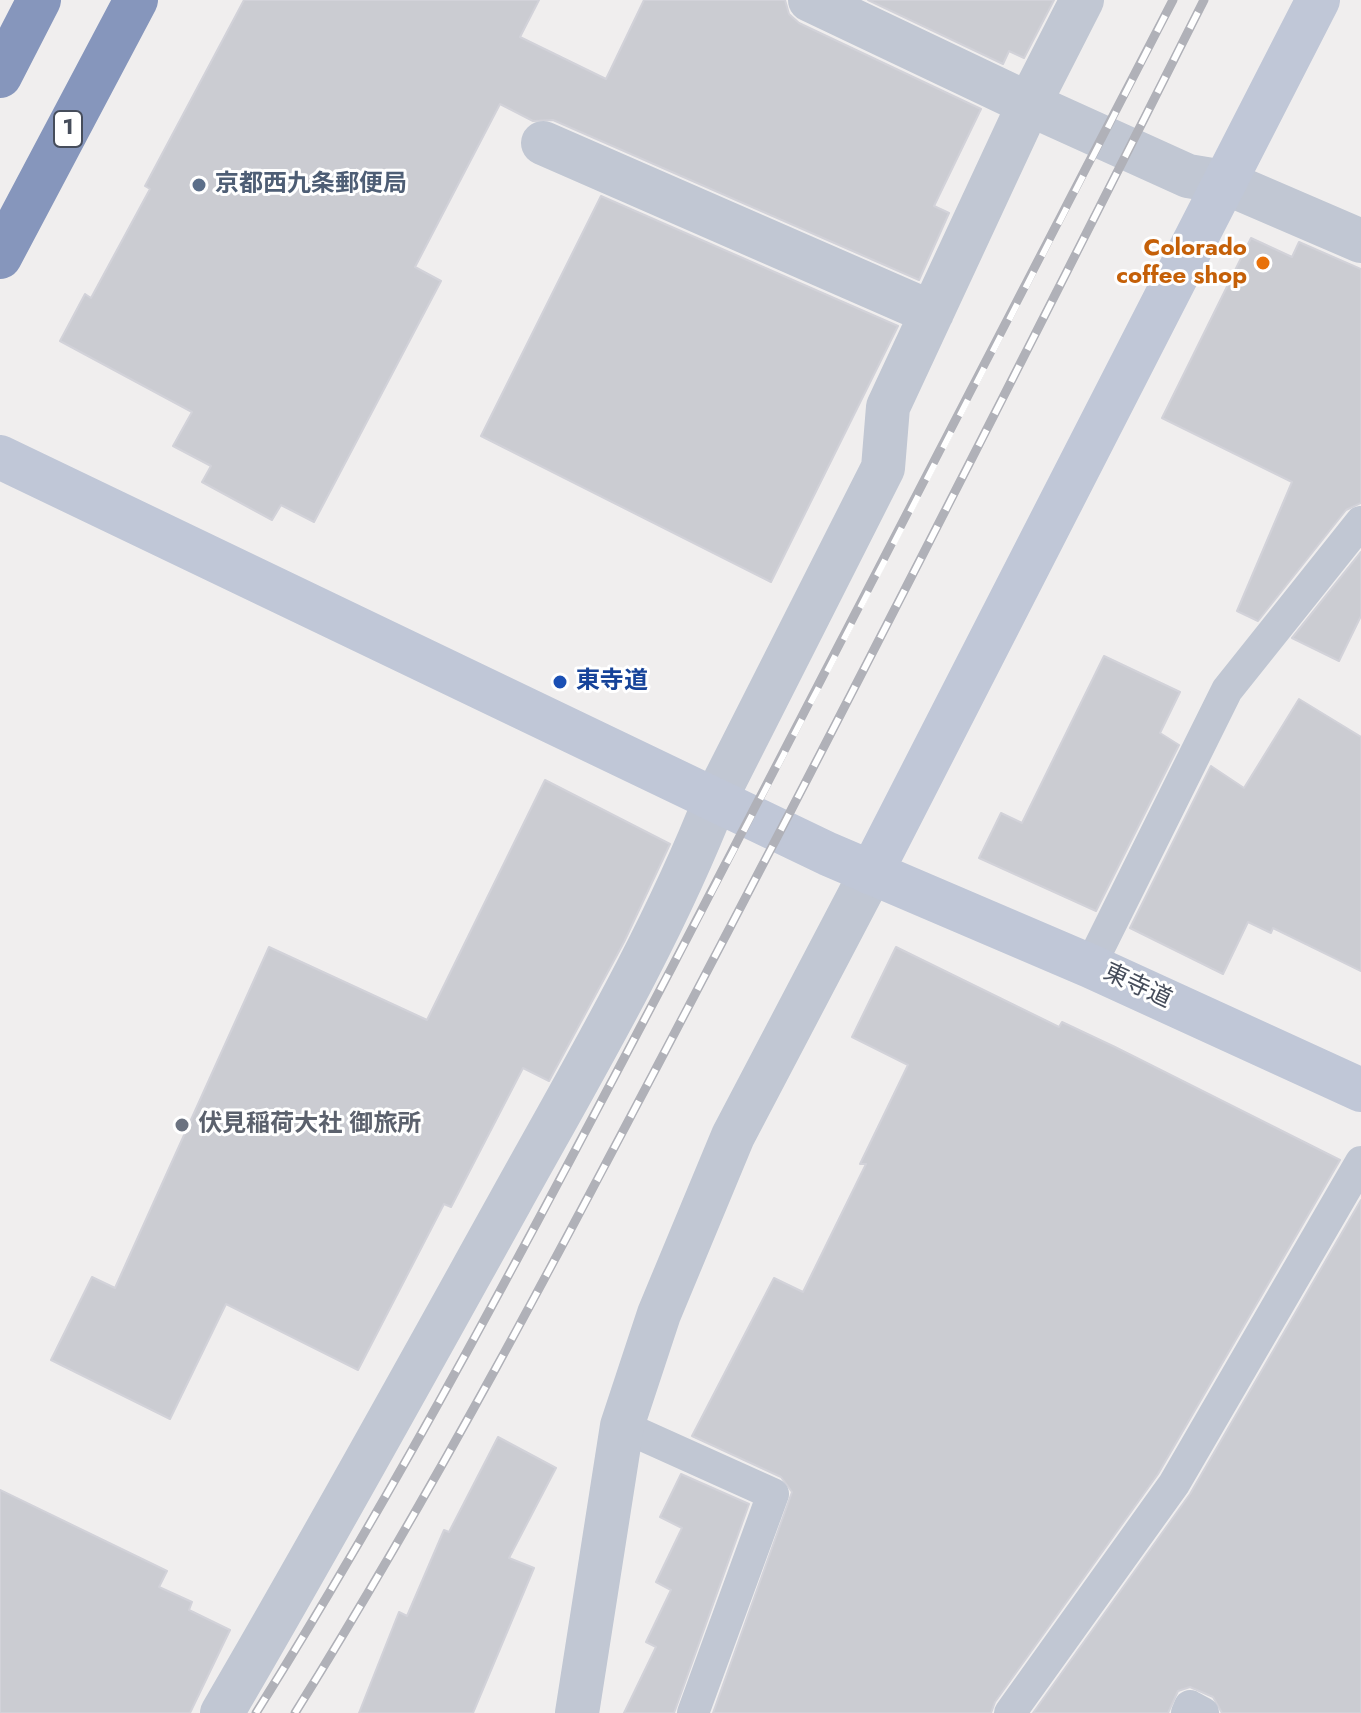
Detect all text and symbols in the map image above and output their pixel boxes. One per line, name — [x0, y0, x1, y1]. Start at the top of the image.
road number: 1 — [54, 111, 82, 147]
place label: 京都西九条郵便局 — [215, 171, 407, 199]
marker: 京都西九条郵便局 — [190, 176, 208, 194]
place label: Colorado coffee shop — [1116, 235, 1247, 291]
marker: Colorado coffee shop — [1254, 254, 1272, 272]
place label: 東寺道 — [576, 668, 648, 696]
marker: 東寺道 — [551, 673, 569, 691]
street label: 東寺道 — [1098, 959, 1176, 1015]
place label: 伏見稲荷大社 御旅所 — [198, 1111, 421, 1139]
marker: 伏見稲荷大社 御旅所 — [173, 1116, 191, 1134]

